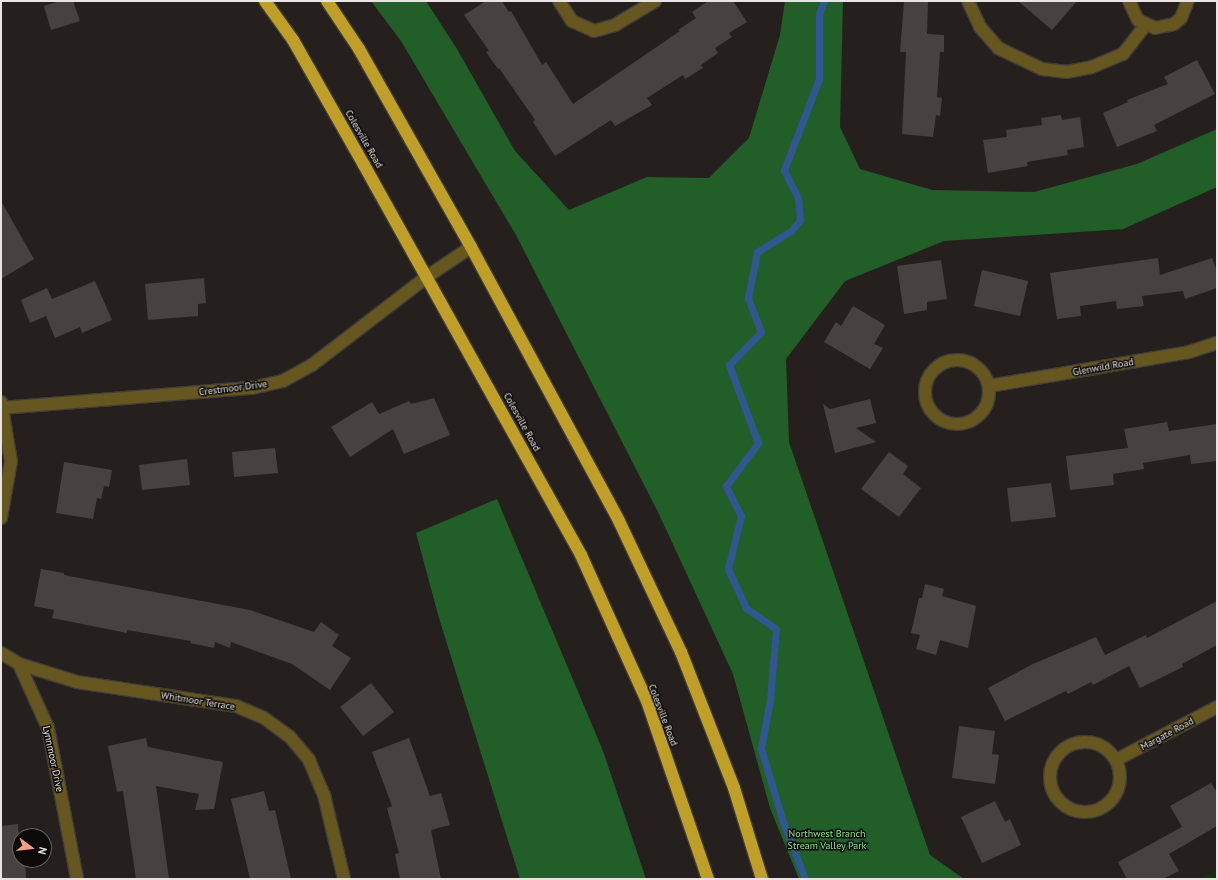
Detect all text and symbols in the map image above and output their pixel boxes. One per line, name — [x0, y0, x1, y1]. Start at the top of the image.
street label: Colesville Road — [343, 108, 385, 170]
street label: Glenwild Road — [1072, 356, 1134, 378]
street label: Crestmoor Drive — [198, 378, 268, 398]
street label: Colesville Road — [501, 391, 543, 453]
street label: Colesville Road — [646, 682, 680, 748]
street label: Whitmoor Terrace — [160, 689, 236, 713]
street label: Margate Road — [1138, 715, 1196, 753]
street label: Lynnmoor Drive — [40, 725, 66, 793]
park label: Northwest Branch Stream Valley Park — [787, 827, 867, 850]
north arrow — [12, 828, 52, 868]
text: N — [35, 846, 50, 856]

